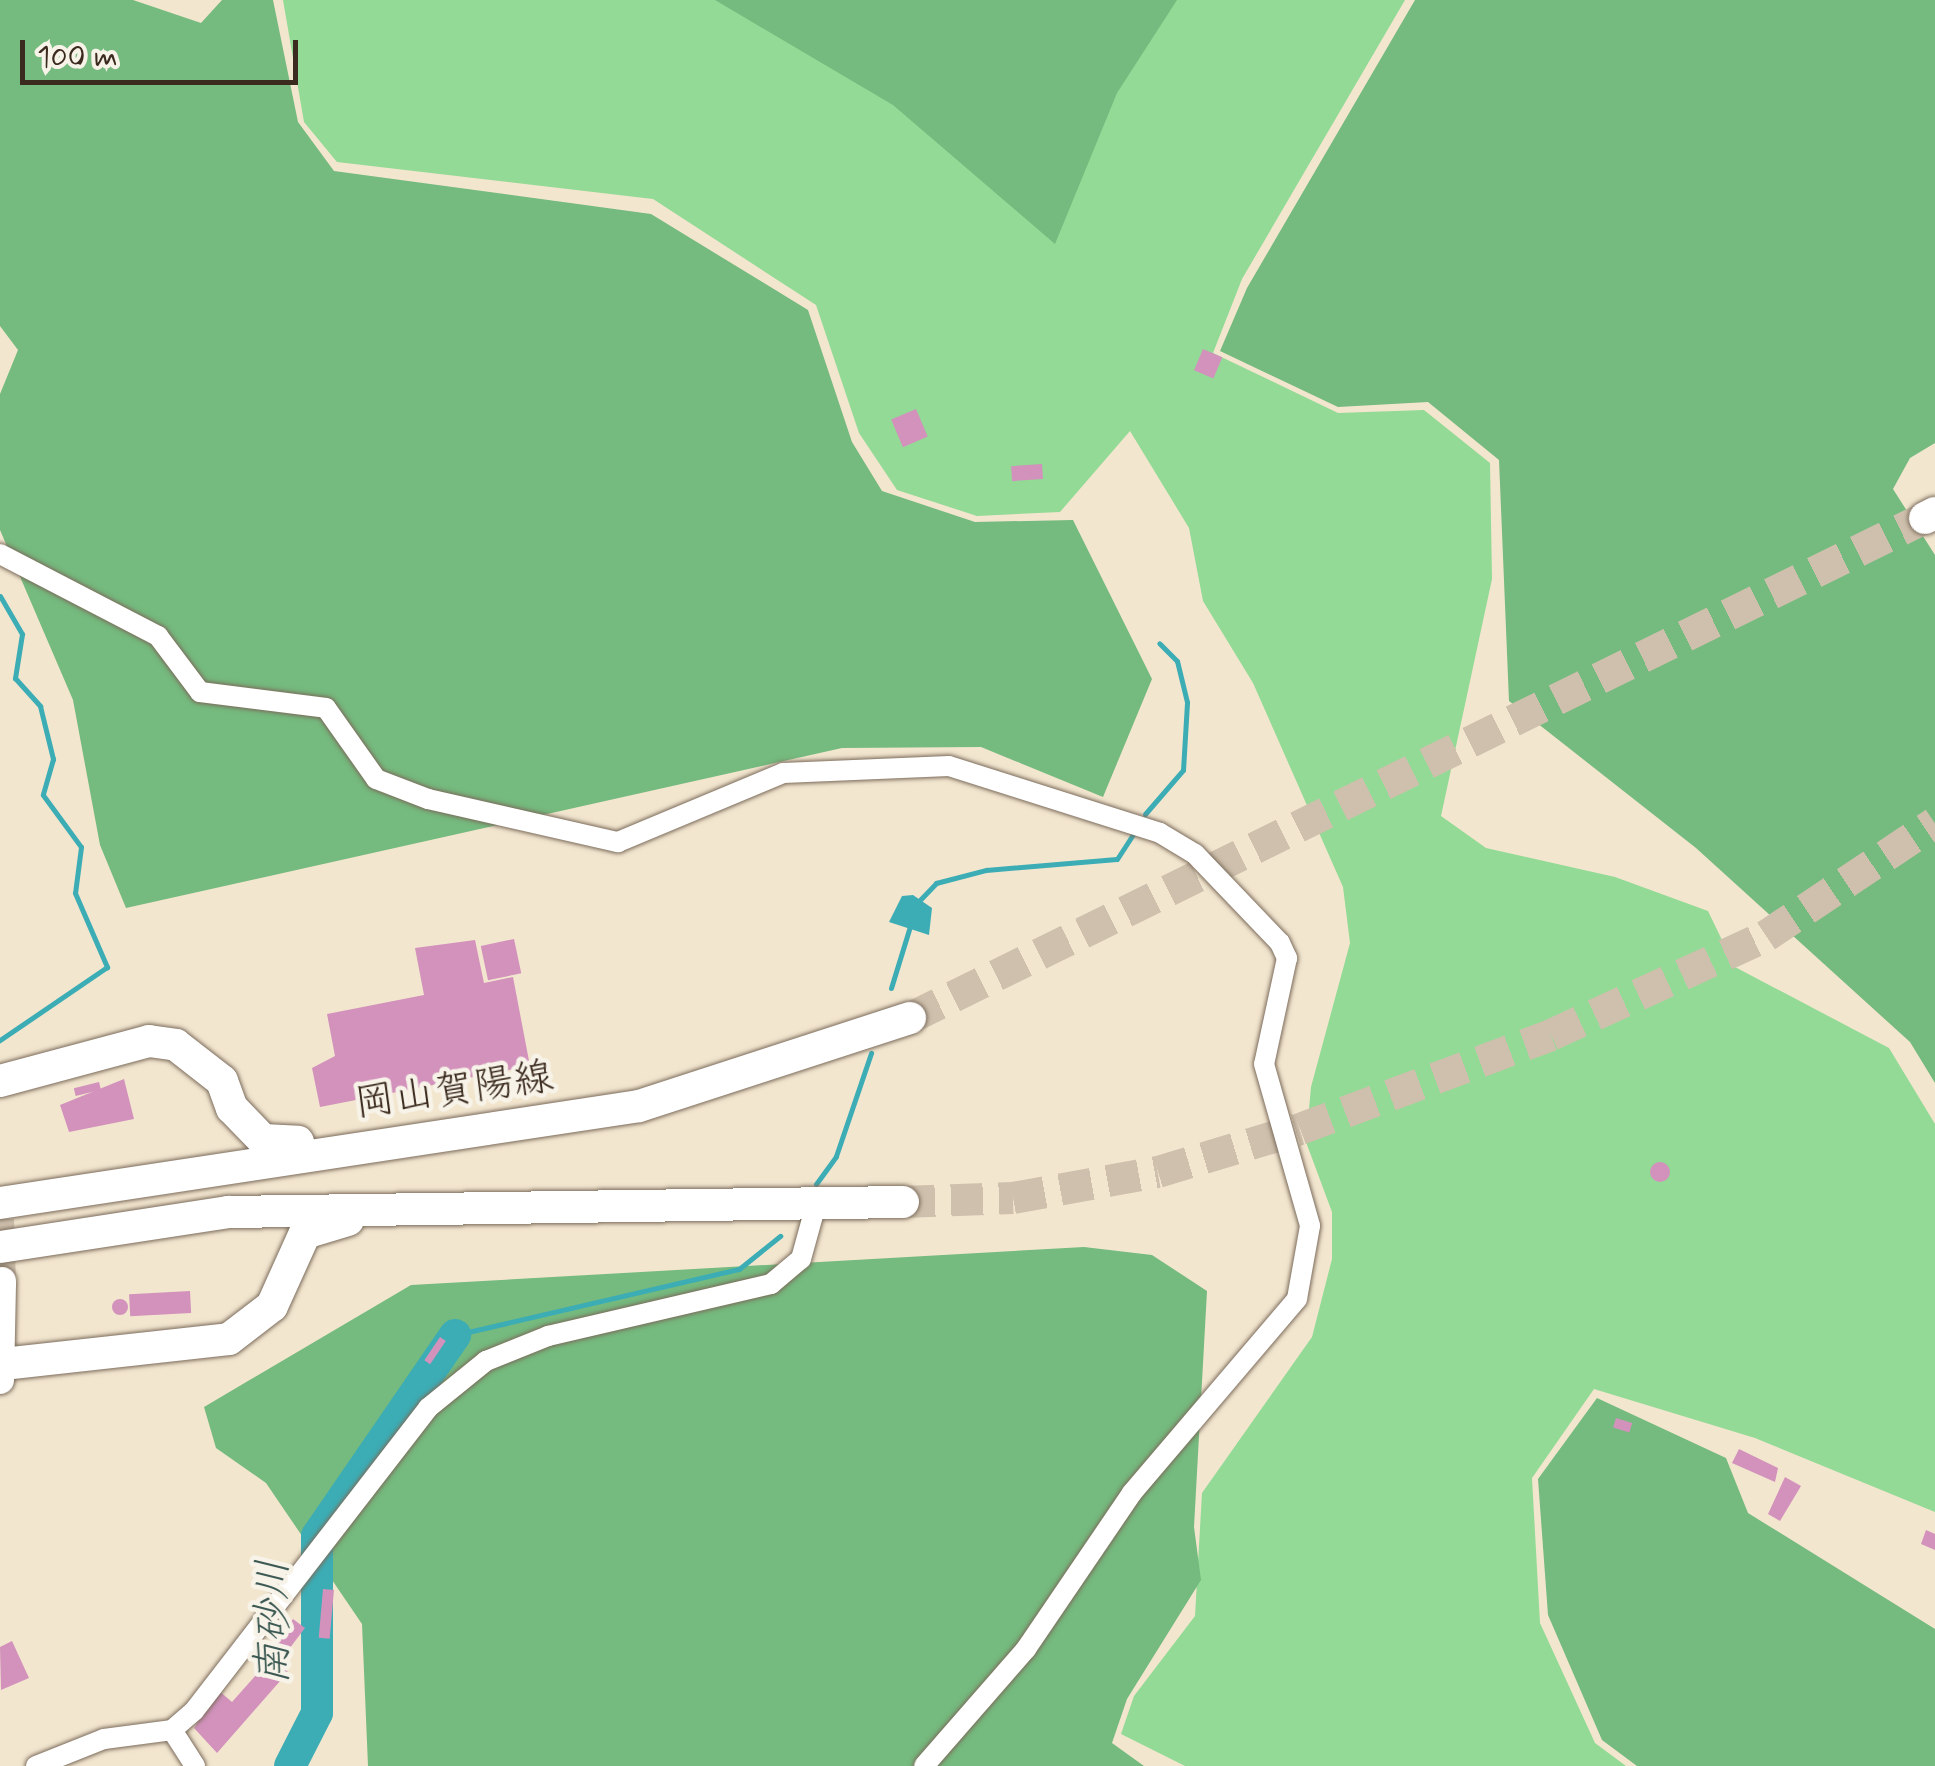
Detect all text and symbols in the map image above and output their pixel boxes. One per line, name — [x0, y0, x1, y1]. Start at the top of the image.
scale bar — [25, 20, 302, 82]
text: 100 m — [37, 38, 118, 77]
street label: 岡山賀陽線 — [352, 1053, 556, 1129]
water label: 南砂川 — [250, 1559, 300, 1685]

